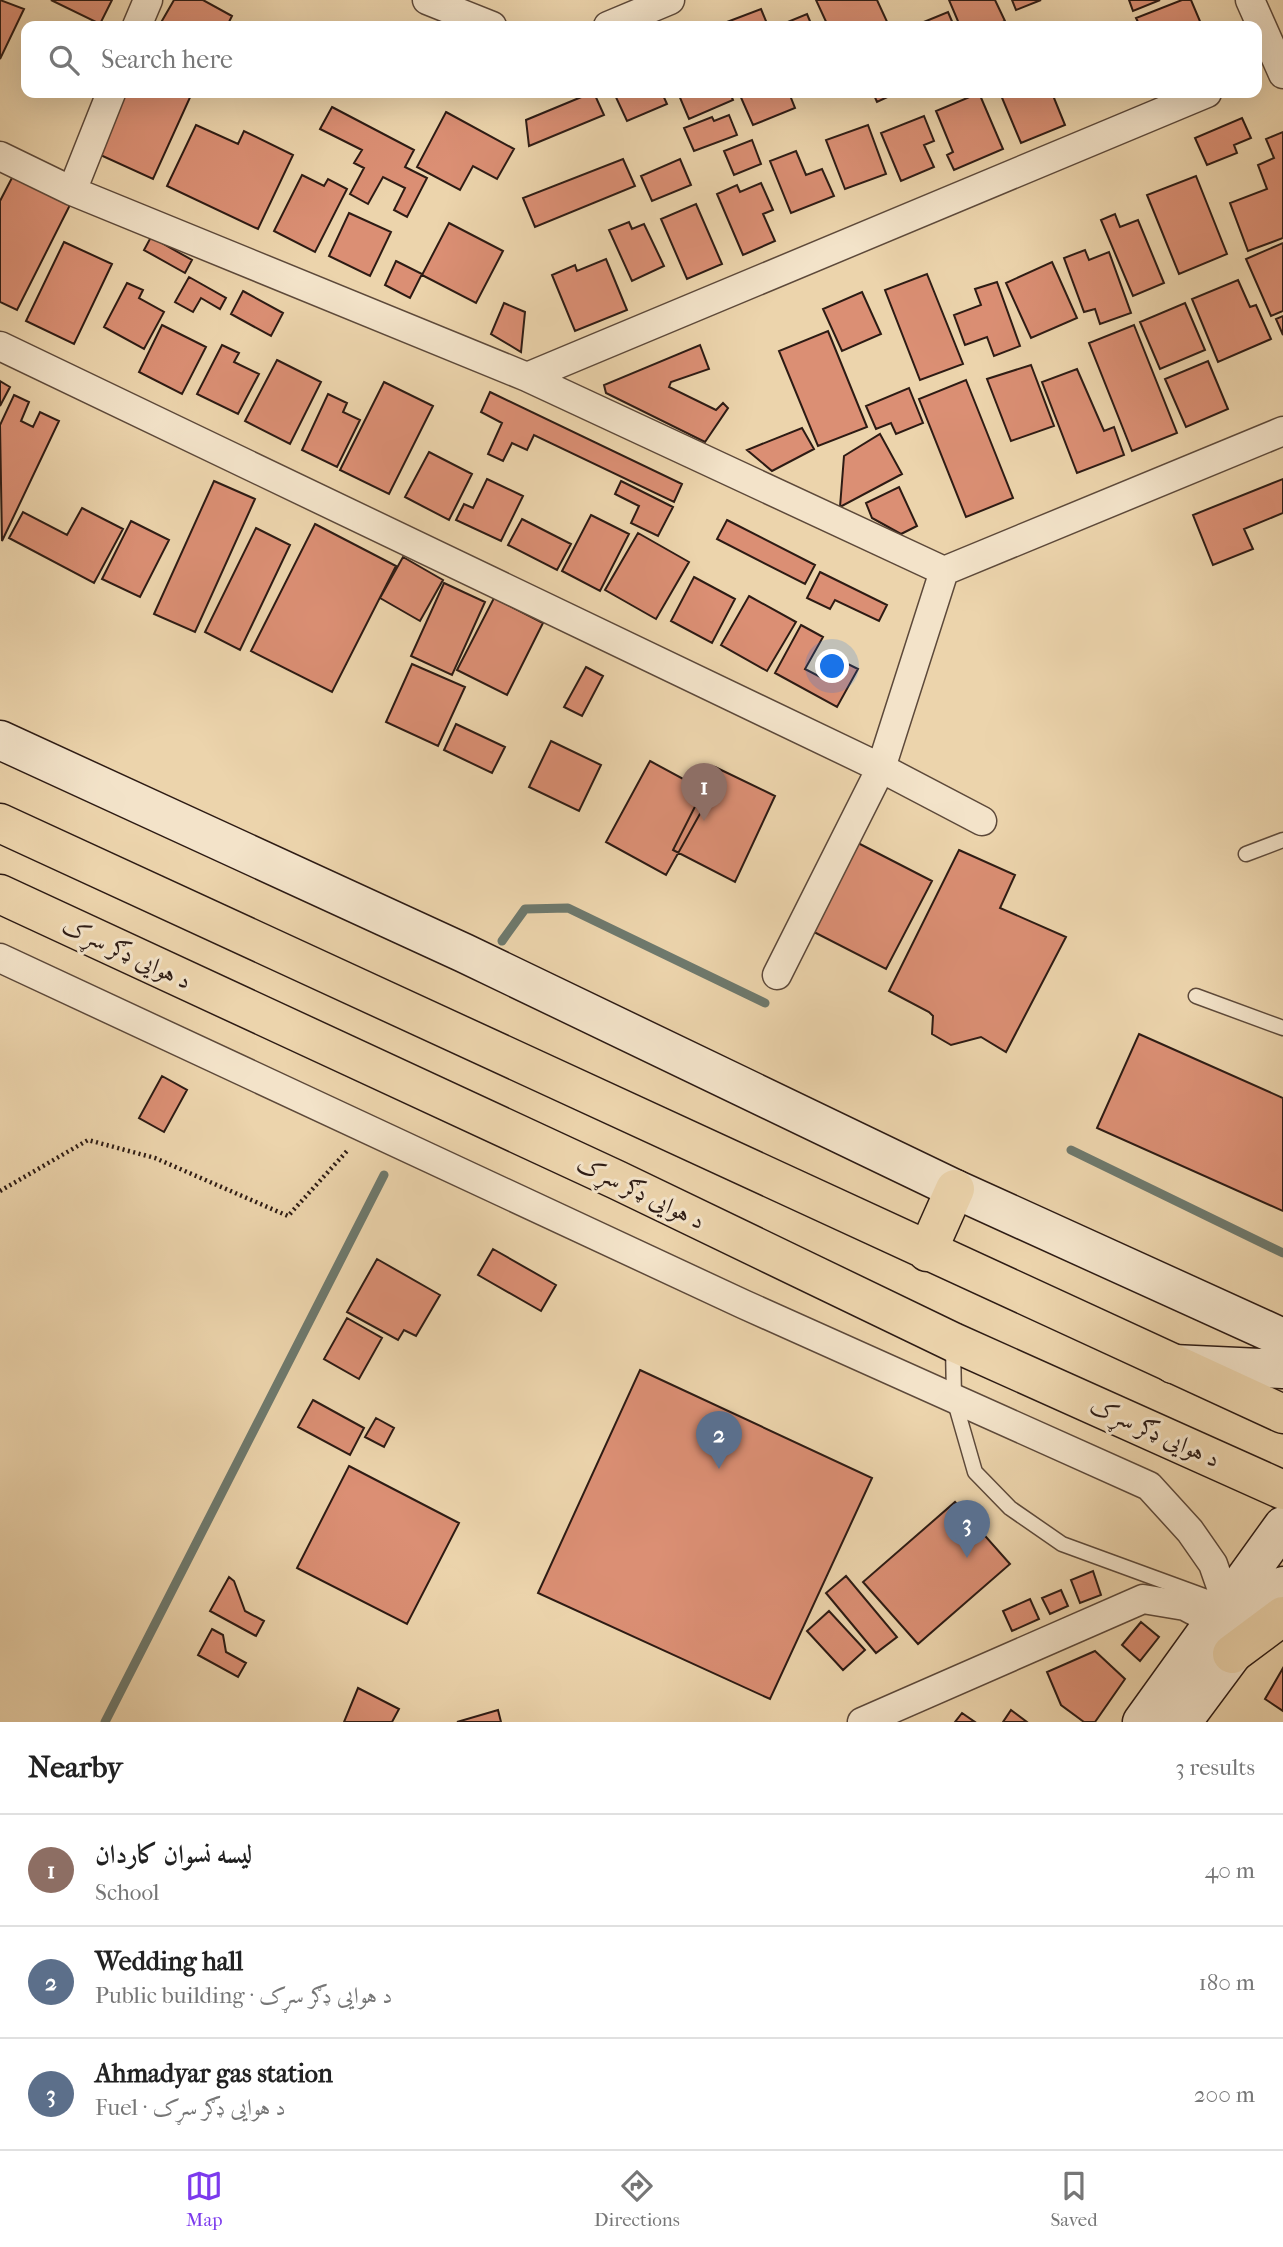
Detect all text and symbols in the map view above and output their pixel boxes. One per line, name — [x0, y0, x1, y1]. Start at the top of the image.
search box — [21, 21, 1262, 98]
icon: search — [45, 41, 83, 79]
text: Search here — [101, 44, 233, 75]
your location — [815, 649, 849, 683]
pin: 1 — [681, 763, 727, 821]
street label: د هوایی ډګر سړک — [56, 911, 196, 1000]
street label: د هوایی ډګر سړک — [570, 1149, 710, 1240]
street label: د هوایی ډګر سړک — [1084, 1391, 1224, 1478]
pin: 2 — [696, 1411, 742, 1469]
pin: 3 — [944, 1500, 990, 1558]
text: Nearby — [28, 1750, 123, 1785]
text: 3 results — [1175, 1754, 1255, 1781]
text: لیسه نسوان کاردان — [95, 1839, 252, 1870]
text: 1 — [47, 1857, 55, 1884]
text: 40 m — [1205, 1857, 1255, 1884]
text: School — [95, 1879, 159, 1906]
text: Wedding hall — [95, 1946, 243, 1977]
text: 2 — [45, 1969, 57, 1996]
text: 180 m — [1198, 1969, 1255, 1996]
text: Public building · د هوایی ډګر سړک — [95, 1982, 392, 2009]
text: Ahmadyar gas station — [95, 2058, 333, 2089]
text: 3 — [46, 2081, 56, 2108]
text: 200 m — [1194, 2081, 1255, 2108]
text: Fuel · د هوایی ډګر سړک — [95, 2094, 286, 2121]
tab: Map — [185, 2167, 223, 2231]
tab: Directions — [594, 2167, 680, 2231]
tab: Saved — [1050, 2167, 1098, 2231]

